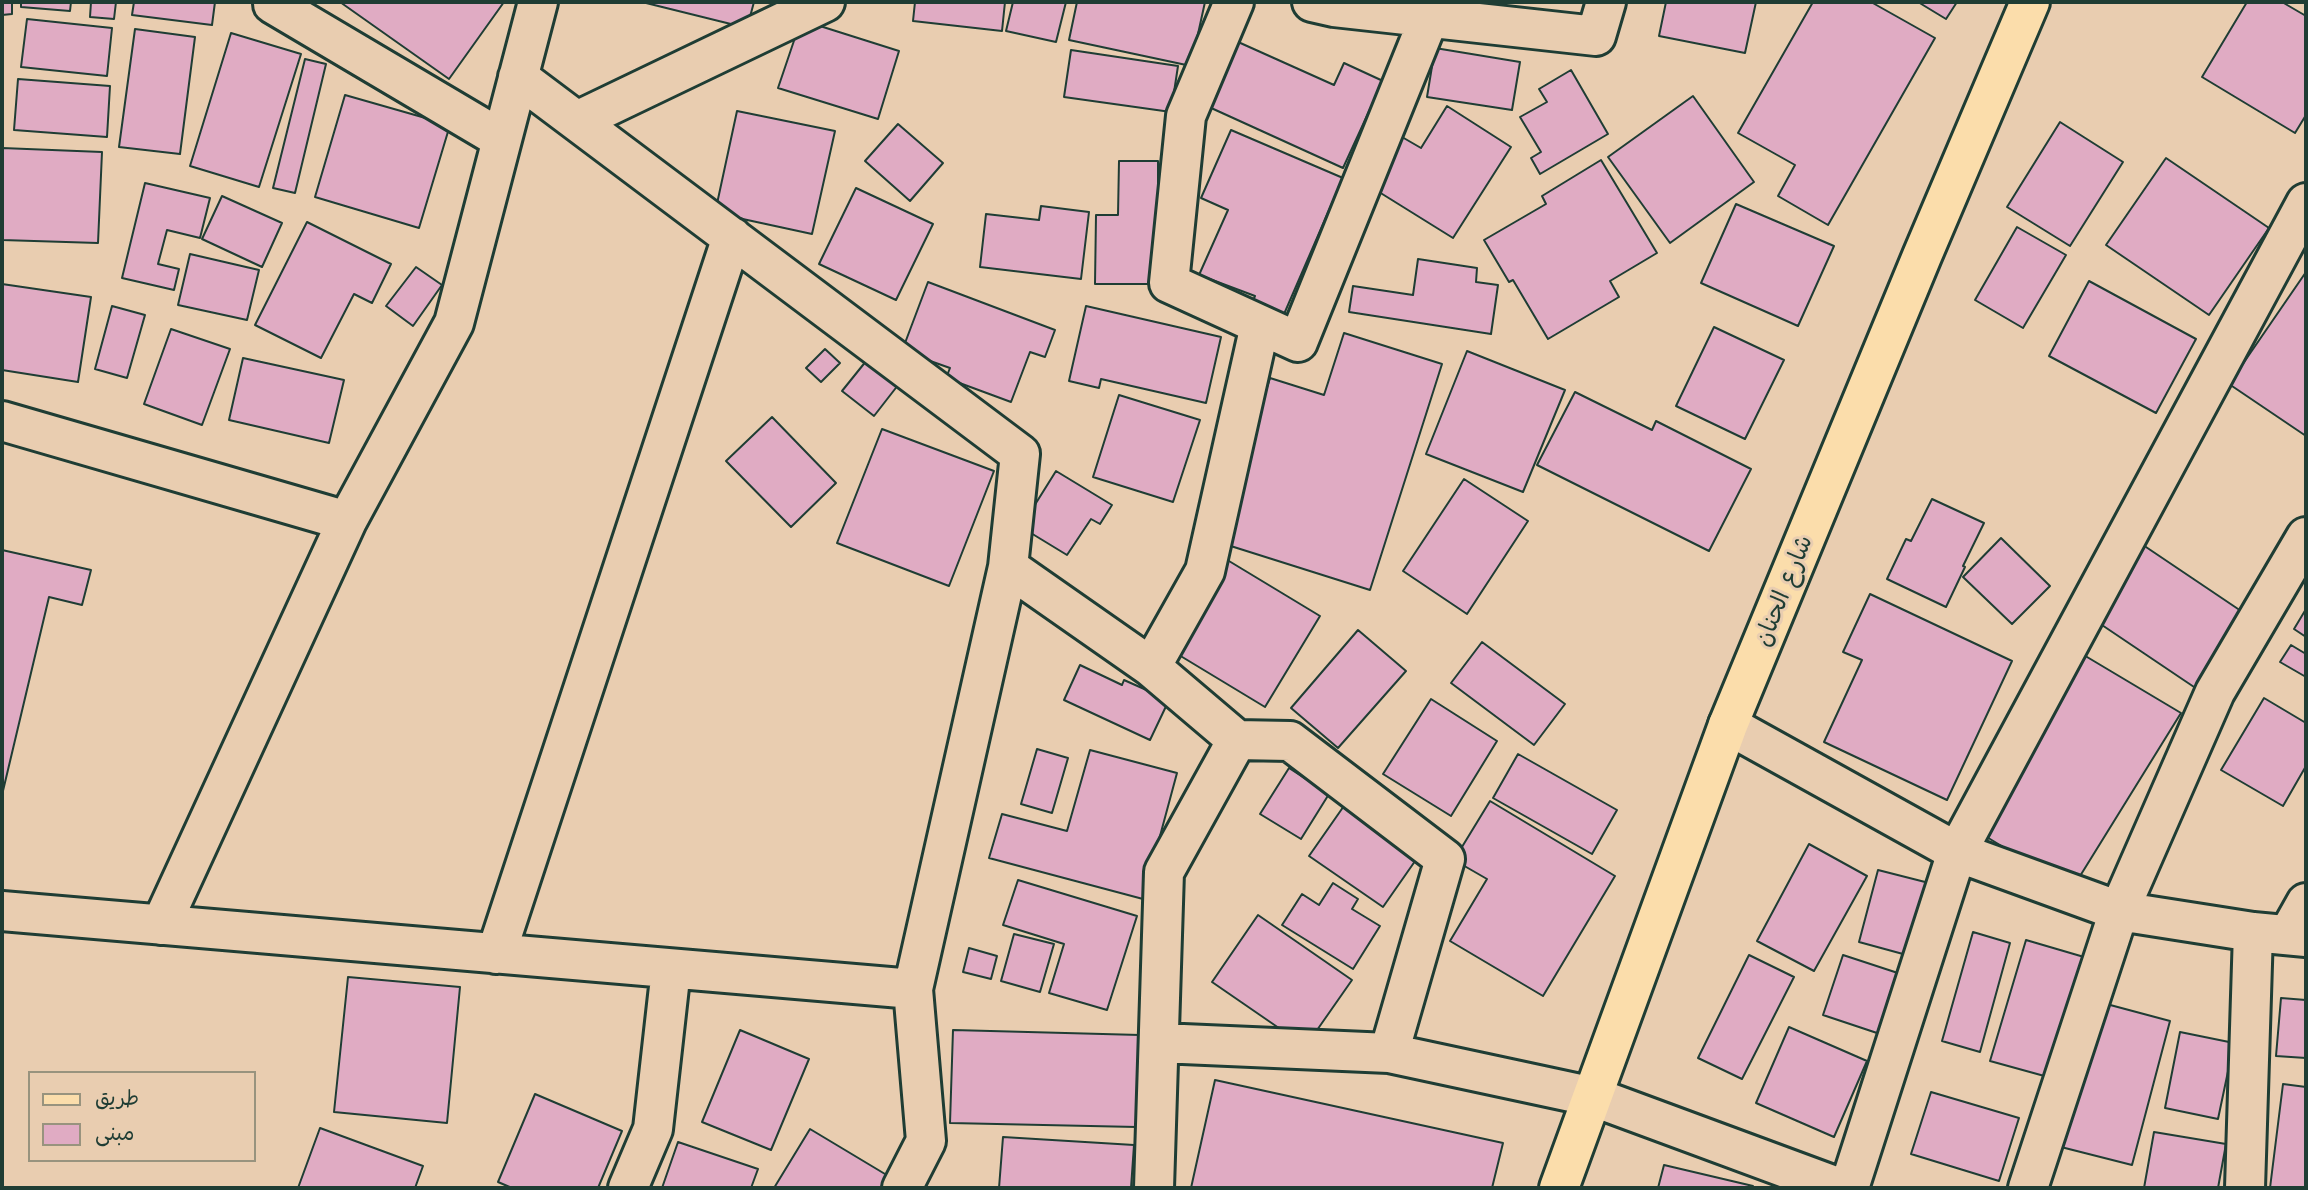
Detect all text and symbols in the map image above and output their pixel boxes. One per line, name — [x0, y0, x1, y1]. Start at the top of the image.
street label: شارع الحنان — [1749, 531, 1819, 651]
legend — [28, 1071, 256, 1162]
text: طريق — [95, 1086, 139, 1110]
text: مبنى — [95, 1121, 134, 1145]

